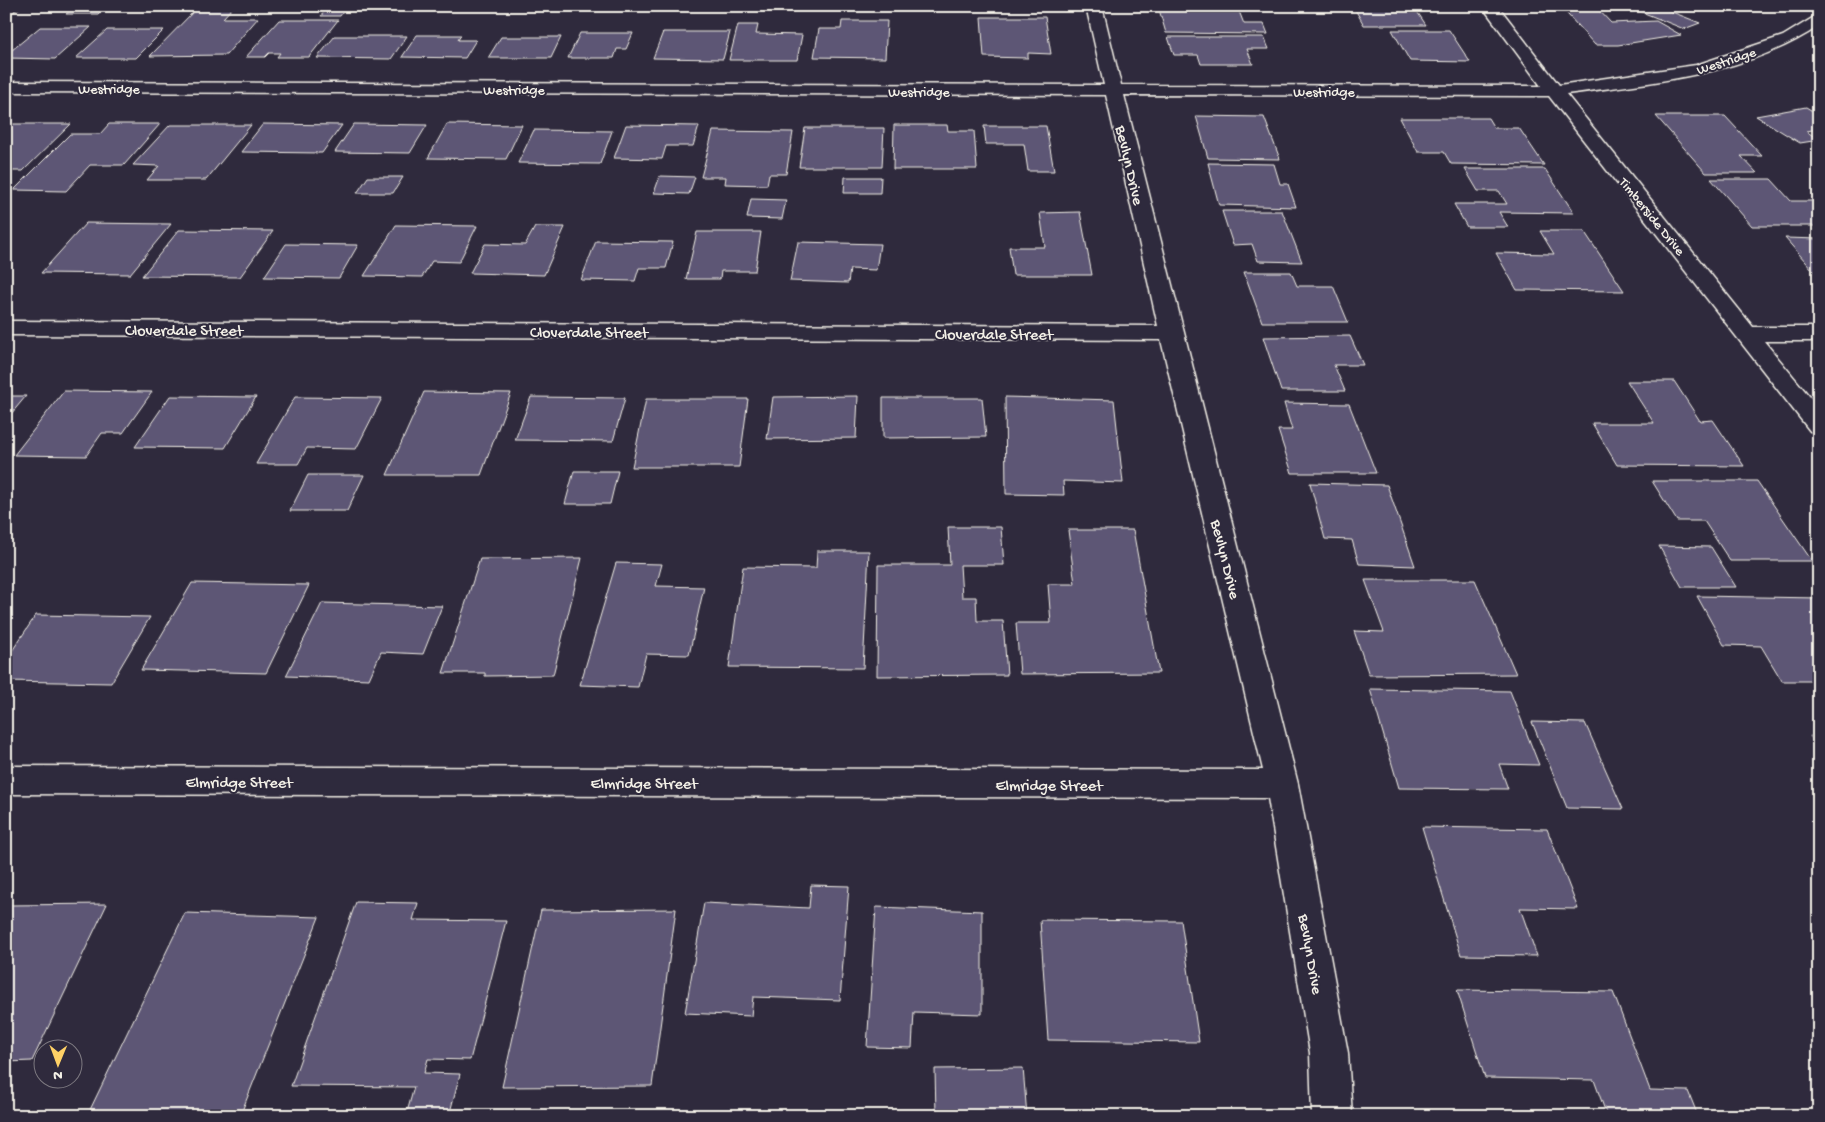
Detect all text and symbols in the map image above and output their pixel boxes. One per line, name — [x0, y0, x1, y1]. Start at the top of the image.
street label: Westridge — [1695, 45, 1759, 80]
street label: Westridge — [78, 82, 140, 99]
street label: Westridge — [483, 83, 545, 100]
street label: Westridge — [888, 85, 950, 102]
street label: Westridge — [1293, 85, 1355, 102]
street label: Bevlyn Drive — [1109, 123, 1146, 208]
street label: Timberside Drive — [1614, 174, 1688, 261]
street label: Cloverdale Street — [125, 323, 244, 342]
street label: Cloverdale Street — [530, 325, 649, 344]
street label: Cloverdale Street — [935, 327, 1054, 346]
street label: Bevlyn Drive — [1204, 517, 1243, 602]
street label: Elmridge Street — [185, 775, 294, 794]
street label: Elmridge Street — [590, 776, 699, 795]
street label: Elmridge Street — [995, 778, 1104, 797]
street label: Bevlyn Drive — [1292, 912, 1325, 997]
north arrow — [32, 1040, 82, 1090]
text: N — [53, 1066, 63, 1083]

